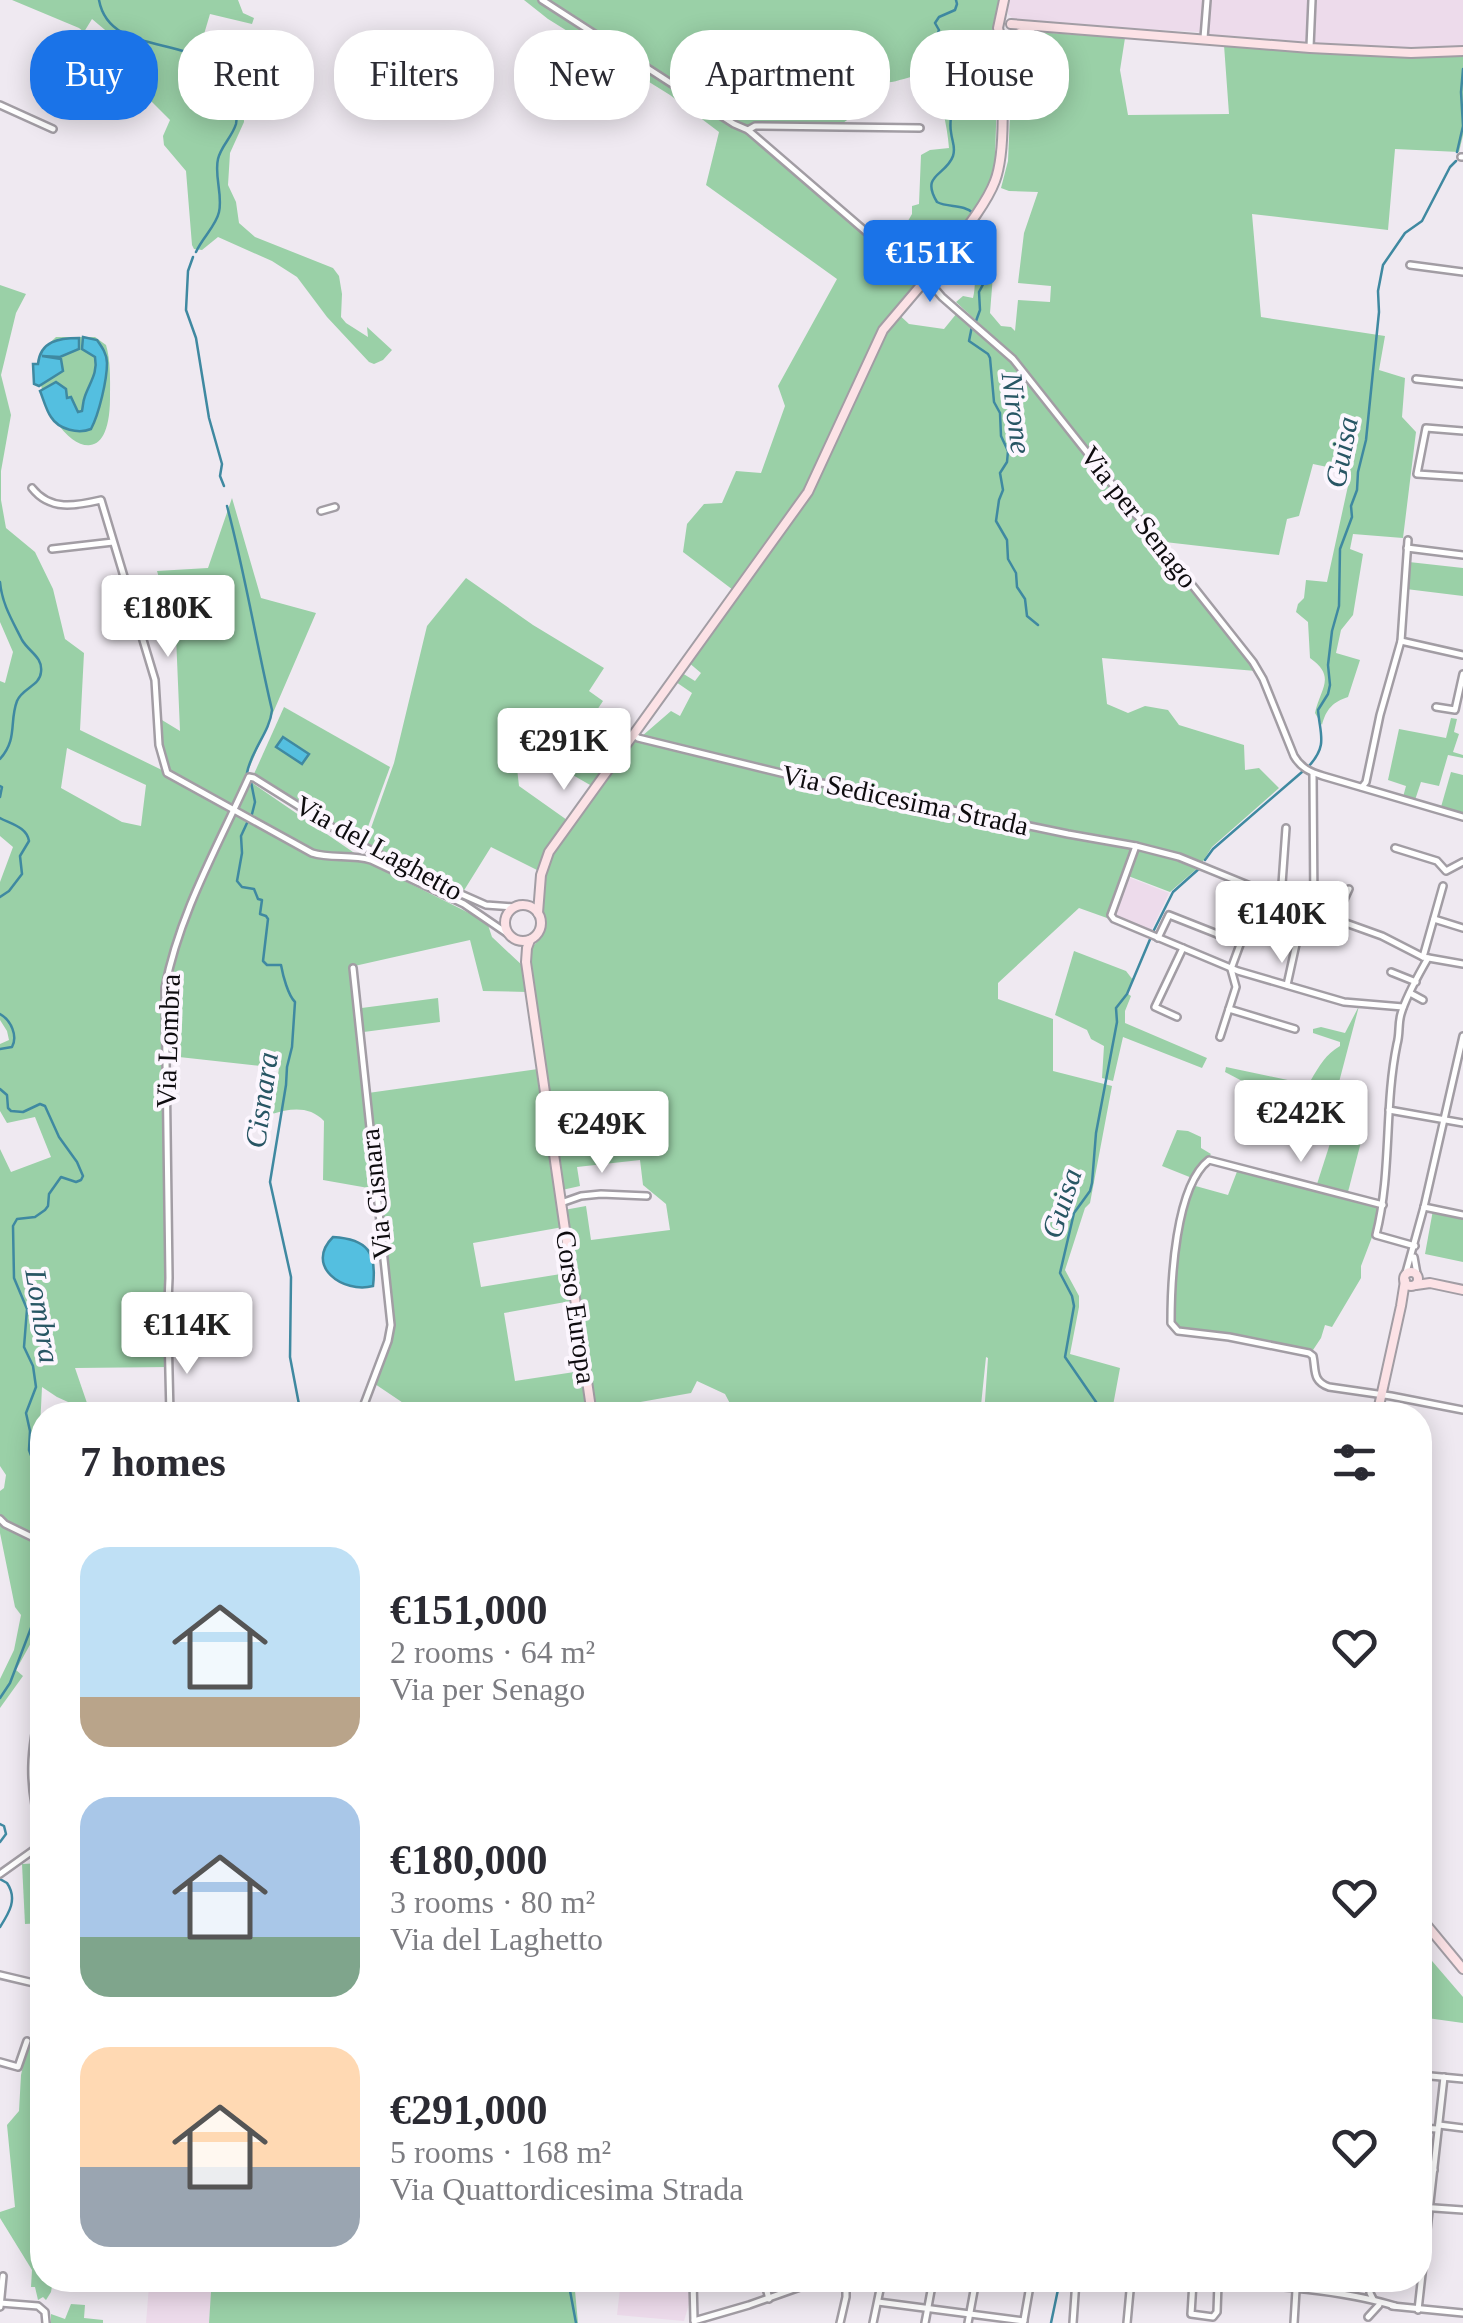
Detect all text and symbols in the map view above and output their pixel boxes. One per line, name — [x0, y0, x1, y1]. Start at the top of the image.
chip: Buy — [30, 30, 158, 120]
chip: Rent — [178, 30, 314, 120]
chip: Filters — [334, 30, 494, 120]
chip: New — [514, 30, 650, 120]
chip: Apartment — [670, 30, 890, 120]
chip: House — [910, 30, 1069, 120]
pin: €151K — [860, 220, 1000, 305]
text: €151K — [886, 234, 974, 270]
water label: Nirone — [995, 369, 1038, 456]
water label: Guisa — [1318, 414, 1364, 490]
street label: Via per Senago — [1074, 440, 1204, 594]
pin: €180K — [98, 575, 238, 660]
text: €180K — [124, 589, 212, 625]
pin: €291K — [494, 708, 634, 793]
text: €291K — [520, 722, 608, 758]
street label: Via Sedicesima Strada — [779, 759, 1032, 841]
street label: Via del Laghetto — [290, 789, 468, 907]
pin: €140K — [1212, 881, 1352, 966]
text: €140K — [1238, 895, 1326, 931]
street label: Via Lombra — [150, 973, 186, 1109]
water label: Cisnara — [238, 1050, 284, 1150]
pin: €242K — [1231, 1080, 1371, 1165]
pin: €249K — [532, 1091, 672, 1176]
text: €242K — [1257, 1094, 1345, 1130]
text: €249K — [558, 1105, 646, 1141]
street label: Via Cisnara — [354, 1127, 398, 1261]
water label: Guisa — [1034, 1164, 1088, 1242]
street label: Corso Europa — [550, 1228, 602, 1386]
water label: Lombra — [19, 1266, 67, 1366]
pin: €114K — [117, 1292, 257, 1377]
text: €114K — [143, 1306, 231, 1342]
icon: filters — [1327, 1435, 1382, 1490]
text: 7 homes — [80, 1439, 226, 1485]
icon: home — [160, 1587, 280, 1707]
text: €151,000 — [390, 1587, 548, 1633]
icon: heart — [1327, 1620, 1382, 1675]
text: 2 rooms · 64 m² — [390, 1634, 595, 1670]
text: Via per Senago — [390, 1671, 585, 1707]
icon: home — [160, 1837, 280, 1957]
text: €180,000 — [390, 1837, 548, 1883]
icon: heart — [1327, 1870, 1382, 1925]
text: 3 rooms · 80 m² — [390, 1884, 595, 1920]
text: Via del Laghetto — [390, 1921, 603, 1957]
icon: home — [160, 2087, 280, 2207]
text: €291,000 — [390, 2087, 548, 2133]
icon: heart — [1327, 2120, 1382, 2175]
text: 5 rooms · 168 m² — [390, 2134, 611, 2170]
text: Via Quattordicesima Strada — [390, 2171, 744, 2207]

